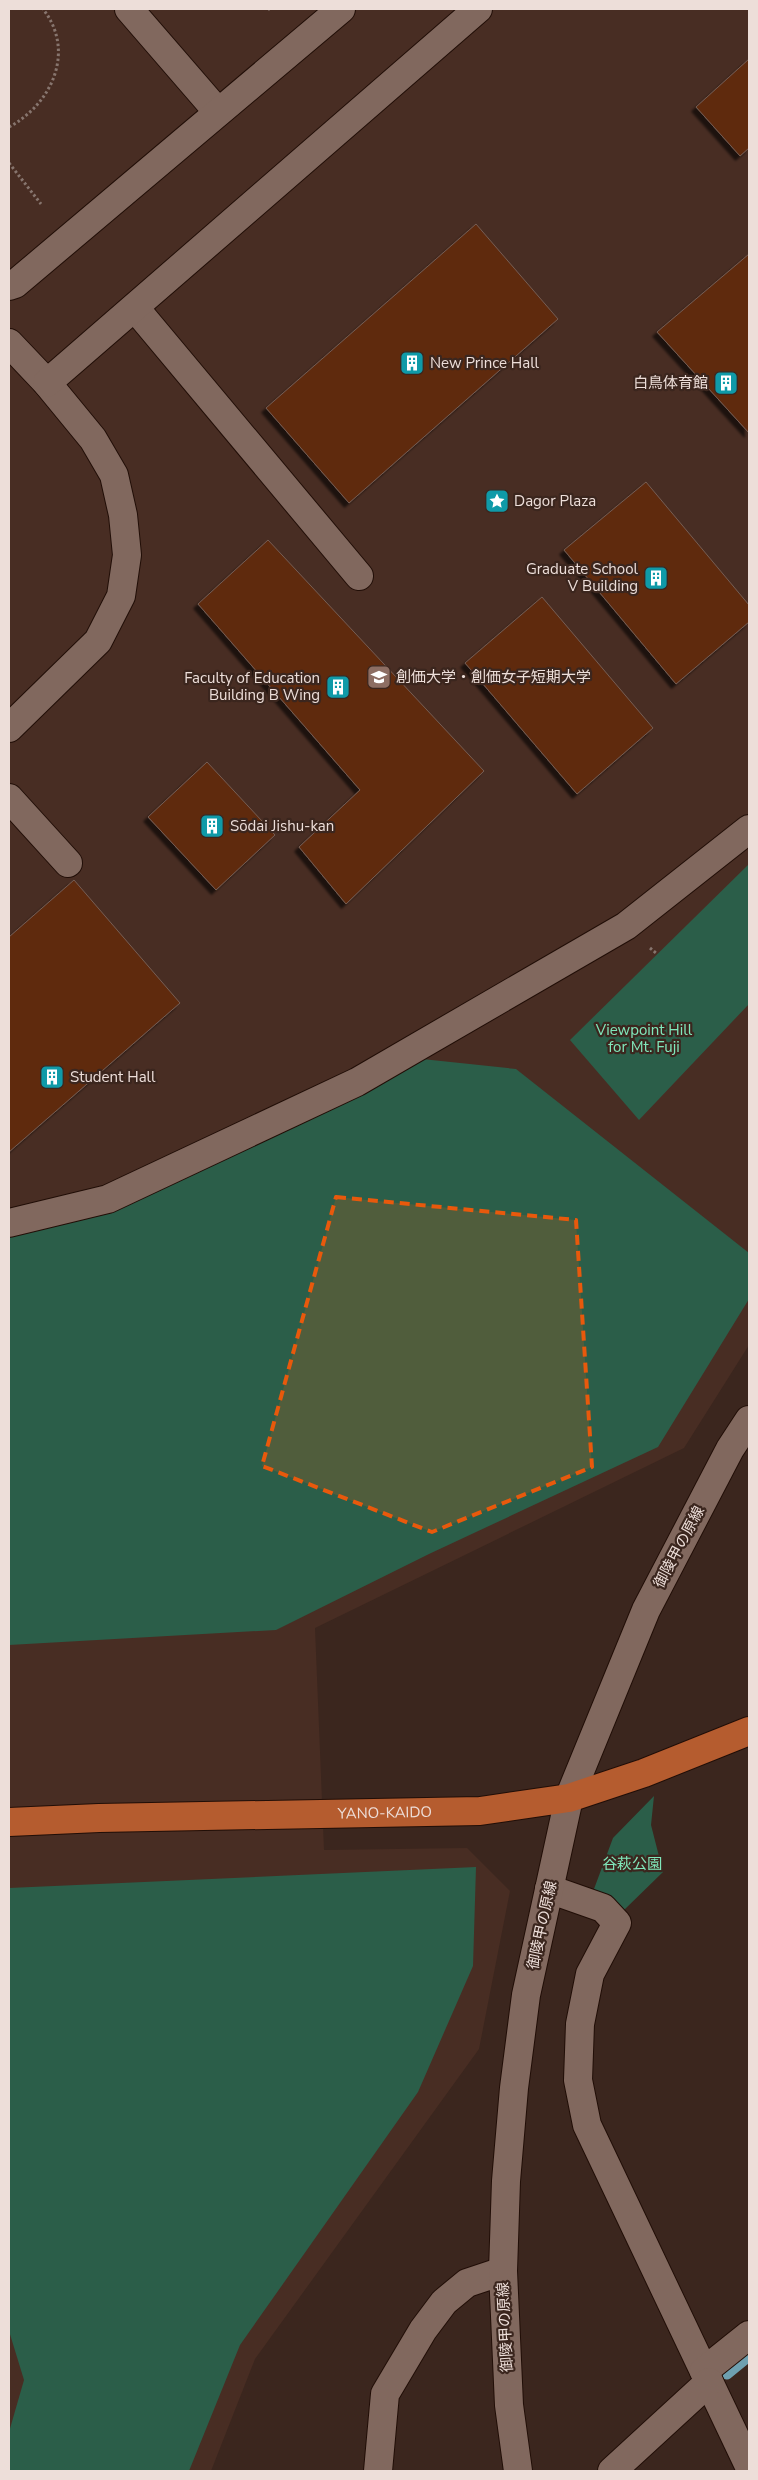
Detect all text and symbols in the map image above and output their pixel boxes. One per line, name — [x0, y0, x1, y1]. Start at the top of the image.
building icon: New Prince Hall — [399, 350, 425, 376]
place label: New Prince Hall — [430, 353, 540, 373]
building icon: 白鳥体育館 — [713, 370, 739, 396]
place label: 白鳥体育館 — [633, 373, 708, 393]
place icon: Dagor Plaza — [484, 488, 510, 514]
place label: Dagor Plaza — [514, 491, 596, 511]
place label: Graduate School V Building — [526, 559, 639, 596]
building icon: Graduate School V Building — [643, 565, 669, 591]
school or university icon: 創価大学・創価女子短期大学 — [366, 664, 392, 690]
place label: 創価大学・創価女子短期大学 — [396, 667, 591, 687]
place label: Faculty of Education Building B Wing — [184, 668, 320, 705]
building icon: Faculty of Education Building B Wing — [325, 674, 351, 700]
building icon: Sōdai Jishu-kan — [199, 813, 225, 839]
place label: Sōdai Jishu-kan — [230, 816, 334, 836]
park label: Viewpoint Hill for Mt. Fuji — [595, 1020, 693, 1057]
building icon: Student Hall — [39, 1064, 65, 1090]
place label: Student Hall — [70, 1067, 156, 1087]
street label: 御陵甲の原線 — [649, 1503, 709, 1591]
street label: YANO-KAIDO — [337, 1802, 432, 1824]
park label: 谷萩公園 — [602, 1854, 662, 1874]
street label: 御陵甲の原線 — [523, 1879, 561, 1971]
street label: 御陵甲の原線 — [493, 2282, 517, 2372]

